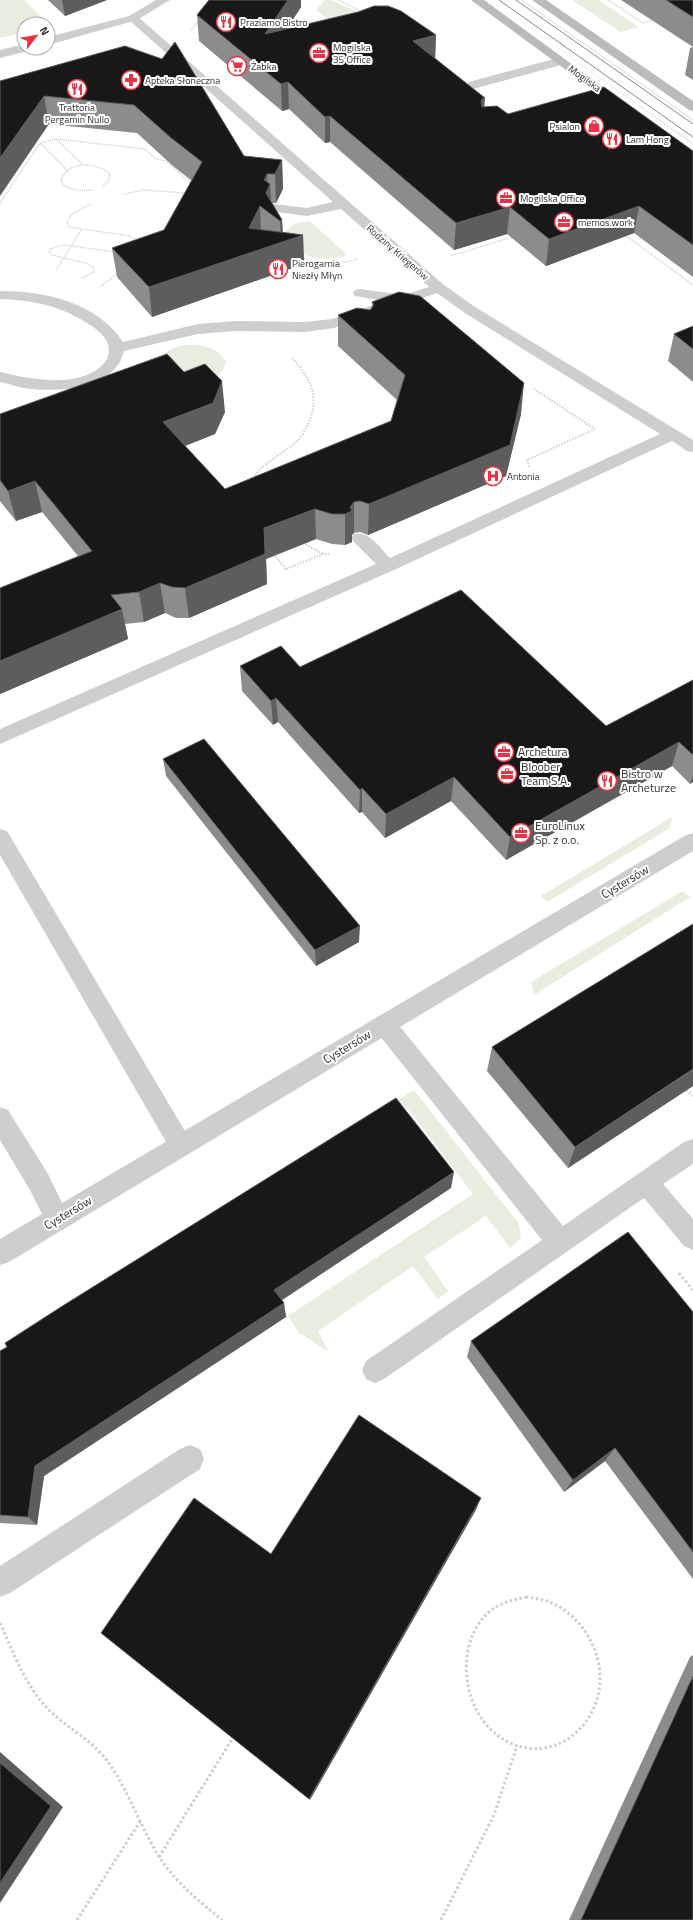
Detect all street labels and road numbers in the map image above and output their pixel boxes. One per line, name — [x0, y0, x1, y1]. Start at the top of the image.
street label: Mogilska — [565, 61, 604, 96]
street label: Rodziny Kriegerów — [363, 221, 432, 284]
street label: Cystersów — [597, 860, 652, 903]
street label: Cystersów — [319, 1025, 374, 1068]
street label: Cystersów — [40, 1191, 95, 1234]

